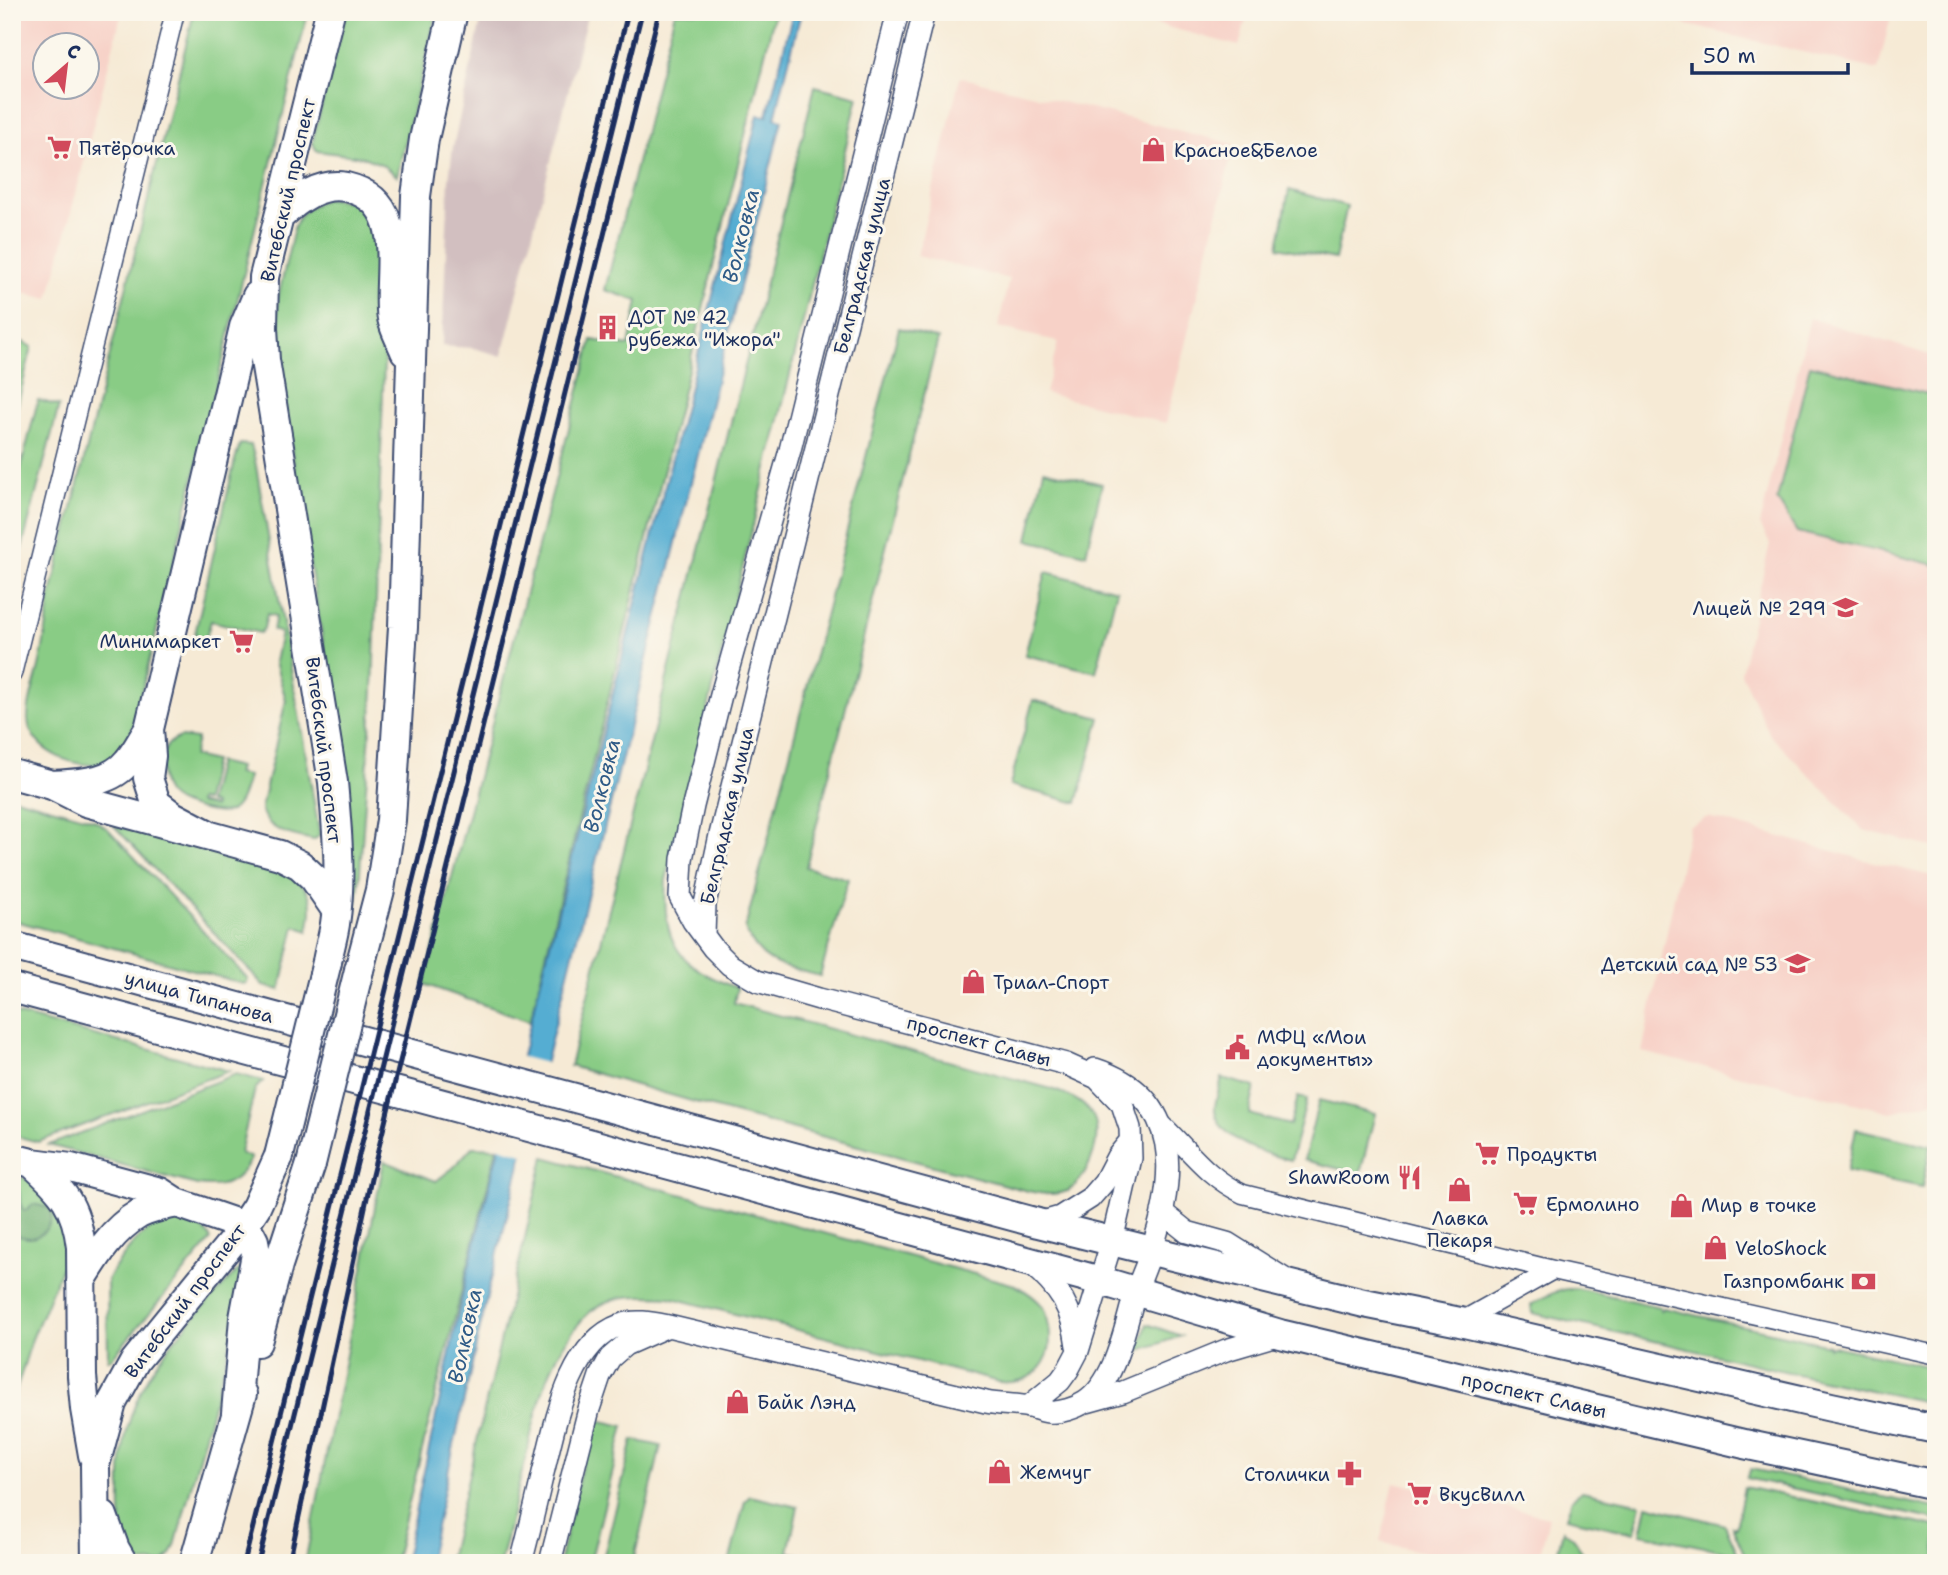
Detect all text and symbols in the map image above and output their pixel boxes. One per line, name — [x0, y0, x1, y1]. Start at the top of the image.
north arrow — [32, 32, 102, 102]
scale bar — [1692, 32, 1848, 76]
text: С — [63, 38, 85, 65]
text: 50 m — [1703, 42, 1756, 70]
street label: Витебский проспект — [255, 95, 321, 284]
supermarket icon: Пятёрочка — [45, 134, 73, 162]
place label: Пятёрочка — [79, 136, 175, 161]
shop icon: Красное&Белое — [1140, 136, 1168, 164]
place label: Красное&Белое — [1174, 138, 1318, 163]
street label: Белградская улица — [828, 175, 896, 357]
water label: Волковка — [716, 186, 766, 286]
place label: ДОТ № 42 рубежа "Ижора" — [628, 305, 781, 352]
building icon: ДОТ № 42 рубежа "Ижора" — [594, 314, 622, 342]
school or university icon: Лицей № 299 — [1832, 594, 1860, 622]
place label: Лицей № 299 — [1692, 596, 1826, 621]
supermarket icon: Минимаркет — [227, 627, 255, 655]
place label: Минимаркет — [100, 629, 221, 654]
street label: Витебский проспект — [300, 655, 348, 845]
street label: Белградская улица — [694, 725, 760, 907]
water label: Волковка — [577, 736, 627, 836]
school or university icon: Детский сад № 53 — [1784, 950, 1812, 978]
place label: Детский сад № 53 — [1601, 952, 1778, 977]
street label: улица Типанова — [122, 965, 276, 1029]
shop icon: Триал-Спорт — [959, 968, 987, 996]
place label: Триал-Спорт — [993, 970, 1110, 995]
street label: проспект Славы — [904, 1010, 1054, 1072]
place label: МФЦ «Мои документы» — [1257, 1025, 1373, 1072]
public building icon: МФЦ «Мои документы» — [1223, 1034, 1251, 1062]
supermarket icon: Продукты — [1473, 1140, 1501, 1168]
place label: Продукты — [1507, 1142, 1597, 1167]
restaurant icon: ShawRoom — [1396, 1163, 1424, 1191]
place label: ShawRoom — [1288, 1165, 1390, 1190]
shop icon: Лавка Пекаря — [1446, 1176, 1474, 1204]
supermarket icon: Ермолино — [1512, 1190, 1540, 1218]
shop icon: Мир в точке — [1667, 1191, 1695, 1219]
place label: Ермолино — [1546, 1192, 1640, 1217]
place label: Мир в точке — [1701, 1193, 1817, 1218]
place label: Лавка Пекаря — [1427, 1206, 1493, 1253]
street label: Витебский проспект — [119, 1218, 252, 1383]
shop icon: VeloShock — [1701, 1234, 1729, 1262]
place label: VeloShock — [1735, 1236, 1827, 1261]
bank icon: Газпромбанк — [1850, 1267, 1878, 1295]
place label: Газпромбанк — [1723, 1269, 1844, 1294]
water label: Волковка — [441, 1286, 489, 1386]
street label: проспект Славы — [1459, 1366, 1609, 1424]
shop icon: Байк Лэнд — [723, 1388, 751, 1416]
place label: Байк Лэнд — [757, 1390, 856, 1415]
shop icon: Жемчуг — [986, 1458, 1014, 1486]
place label: Жемчуг — [1020, 1460, 1092, 1485]
pharmacy icon: Столички — [1336, 1460, 1364, 1488]
place label: Столички — [1244, 1462, 1330, 1487]
supermarket icon: ВкусВилл — [1405, 1480, 1433, 1508]
place label: ВкусВилл — [1439, 1482, 1525, 1507]

